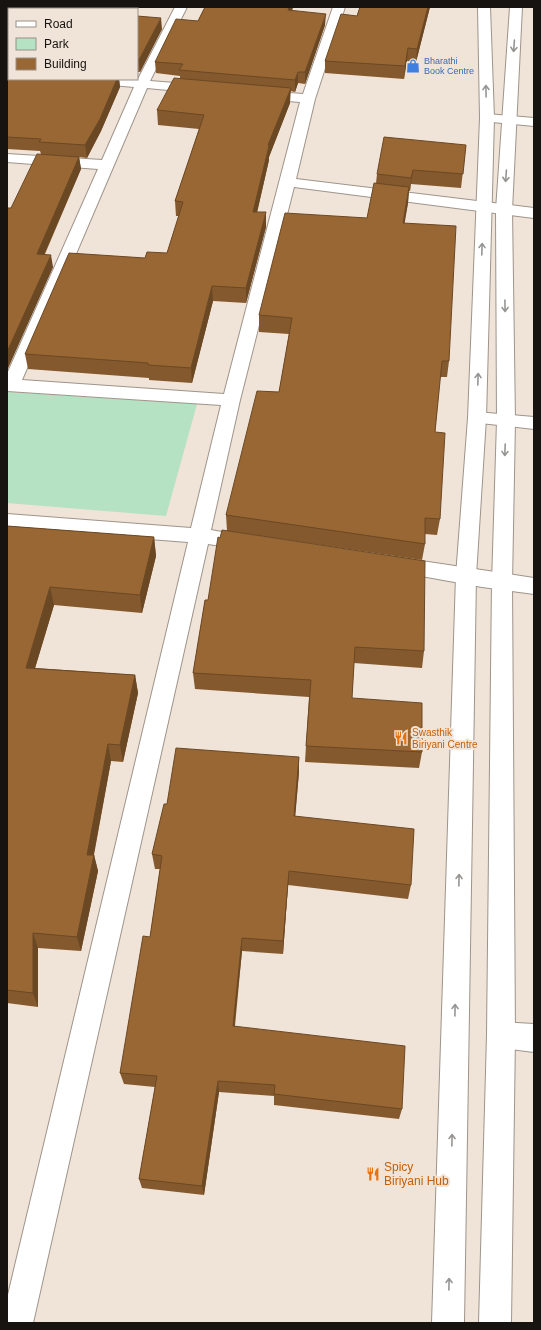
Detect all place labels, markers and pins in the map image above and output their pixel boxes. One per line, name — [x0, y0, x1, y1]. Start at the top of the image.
place label: Bharathi Book Centre — [424, 56, 474, 76]
shop icon: Bharathi Book Centre — [405, 58, 421, 74]
place label: Swasthik Biriyani Centre — [412, 727, 478, 750]
restaurant icon: Swasthik Biriyani Centre — [393, 730, 409, 746]
place label: Spicy Biriyani Hub — [384, 1160, 449, 1188]
restaurant icon: Spicy Biriyani Hub — [365, 1166, 381, 1182]

